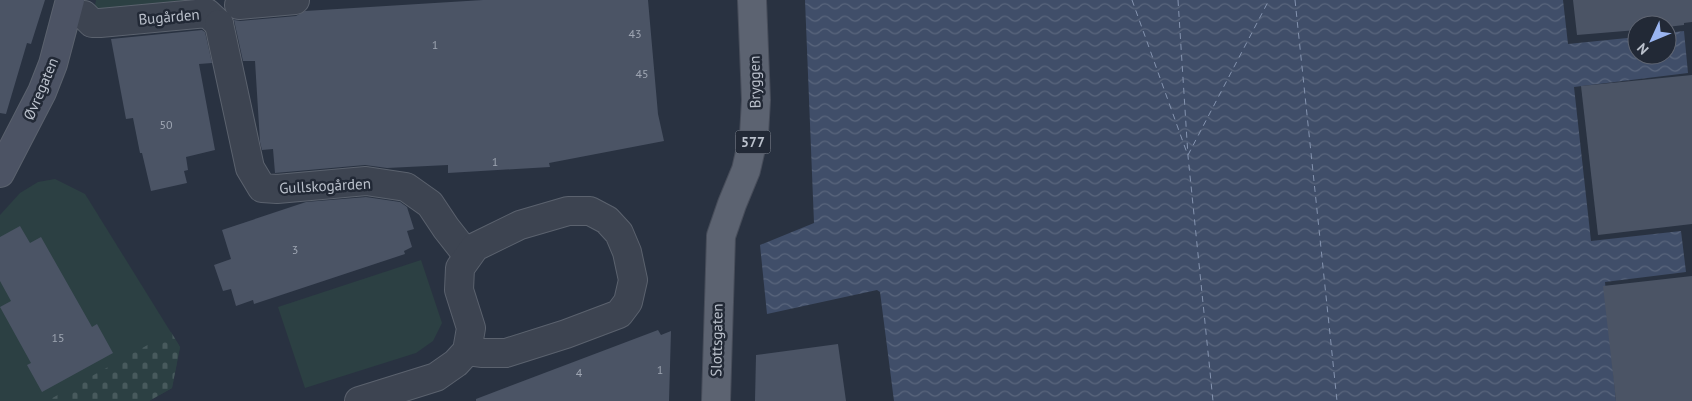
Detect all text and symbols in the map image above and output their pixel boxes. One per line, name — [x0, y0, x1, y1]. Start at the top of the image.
street label: Bugården — [138, 4, 200, 29]
north arrow — [1627, 15, 1677, 65]
house number: 43 — [628, 26, 642, 41]
house number: 1 — [432, 37, 438, 52]
text: N — [1633, 39, 1652, 59]
street label: Øvregaten — [19, 55, 62, 123]
street label: Bryggen — [745, 56, 764, 108]
house number: 45 — [635, 66, 649, 81]
house number: 50 — [159, 117, 173, 132]
road number: 577 — [736, 130, 770, 154]
house number: 1 — [492, 154, 498, 169]
street label: Gullskogården — [279, 174, 371, 197]
house number: 3 — [292, 242, 298, 257]
street label: Slottsgaten — [706, 303, 727, 377]
house number: 15 — [51, 330, 65, 345]
house number: 1 — [657, 362, 663, 377]
house number: 4 — [576, 365, 583, 380]

